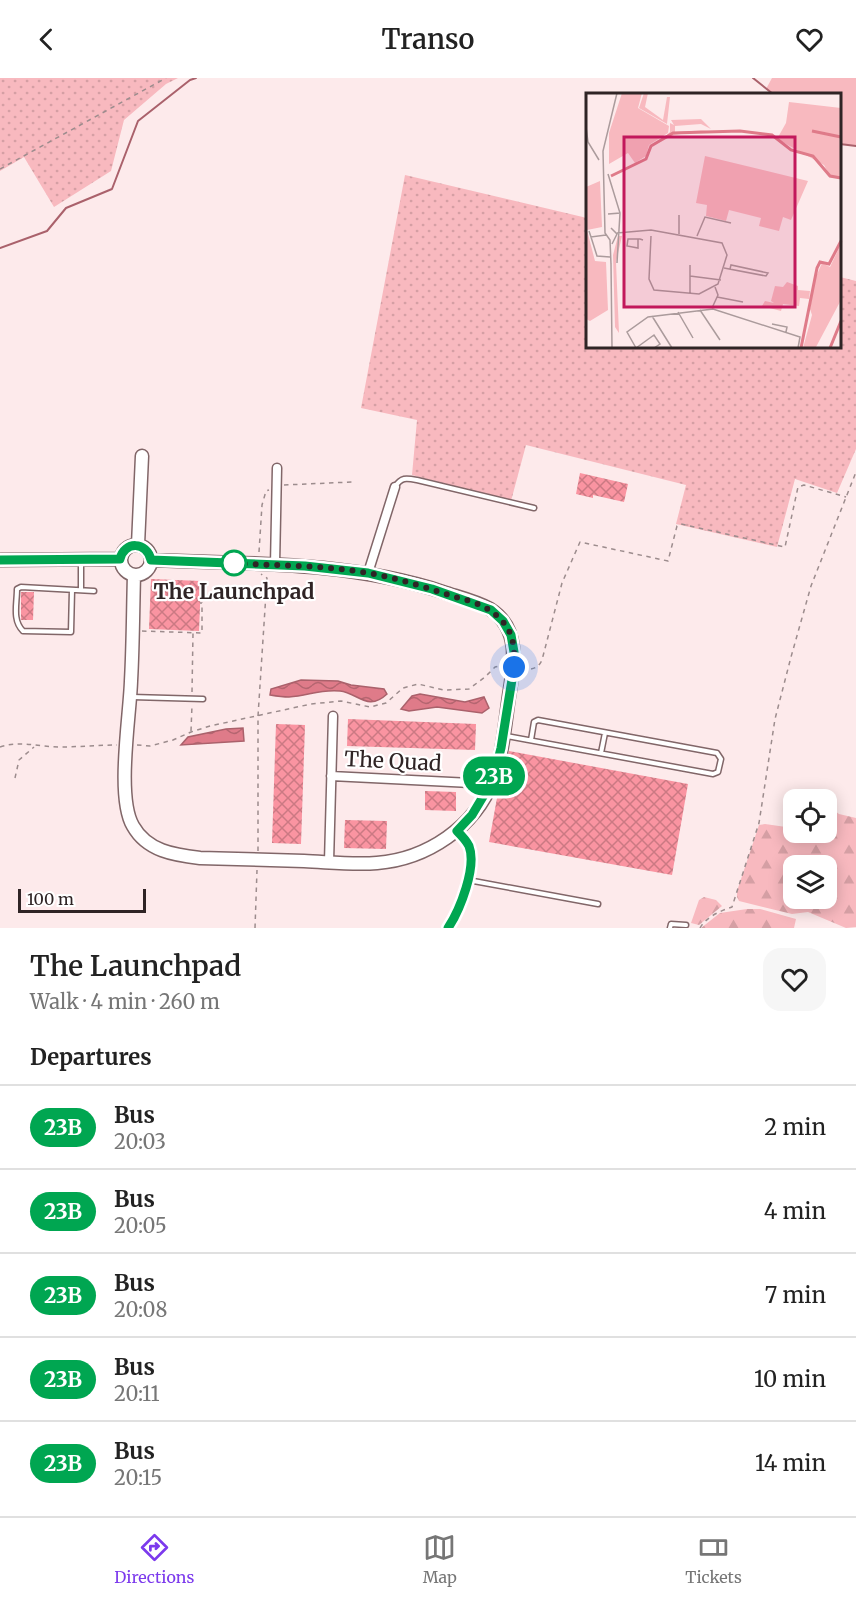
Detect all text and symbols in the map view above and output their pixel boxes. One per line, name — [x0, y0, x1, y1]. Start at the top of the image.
text: Transo — [381, 22, 475, 56]
icon: back — [30, 23, 63, 56]
icon: heart — [793, 23, 826, 56]
inset map — [586, 93, 841, 348]
marker: The Launchpad — [221, 550, 247, 576]
place label: The Launchpad — [154, 578, 314, 605]
your location — [499, 652, 529, 682]
street label: The Quad — [344, 745, 443, 777]
line badge: 23B — [460, 756, 528, 796]
text: 23B — [475, 763, 513, 790]
map controls — [783, 789, 837, 909]
button: locate — [783, 789, 837, 843]
button: layers — [783, 855, 837, 909]
scale bar — [18, 886, 146, 914]
text: 100 m — [27, 889, 74, 909]
text: The Launchpad — [30, 948, 241, 984]
button: heart — [763, 948, 826, 1011]
text: Walk · 4 min · 260 m — [30, 989, 220, 1014]
text: Departures — [30, 1043, 152, 1071]
text: Bus — [114, 1101, 155, 1129]
text: 2 min — [764, 1113, 826, 1141]
text: 23B — [44, 1114, 82, 1141]
text: 20:03 — [114, 1129, 166, 1154]
text: Bus — [114, 1185, 155, 1213]
text: 4 min — [764, 1197, 826, 1225]
text: 23B — [44, 1198, 82, 1225]
text: 20:05 — [114, 1213, 167, 1238]
text: Bus — [114, 1269, 155, 1297]
text: 7 min — [765, 1281, 826, 1309]
text: 23B — [44, 1282, 82, 1309]
text: 20:08 — [114, 1297, 167, 1322]
text: Bus — [114, 1353, 155, 1381]
text: 10 min — [754, 1365, 826, 1393]
text: 23B — [44, 1366, 82, 1393]
text: 20:11 — [114, 1381, 160, 1406]
text: Bus — [114, 1437, 155, 1465]
text: 14 min — [755, 1449, 826, 1477]
text: 23B — [44, 1450, 82, 1477]
text: 20:15 — [114, 1465, 162, 1490]
tab: Directions — [114, 1531, 194, 1587]
tab: Map — [423, 1531, 457, 1587]
tab: Tickets — [685, 1531, 742, 1587]

